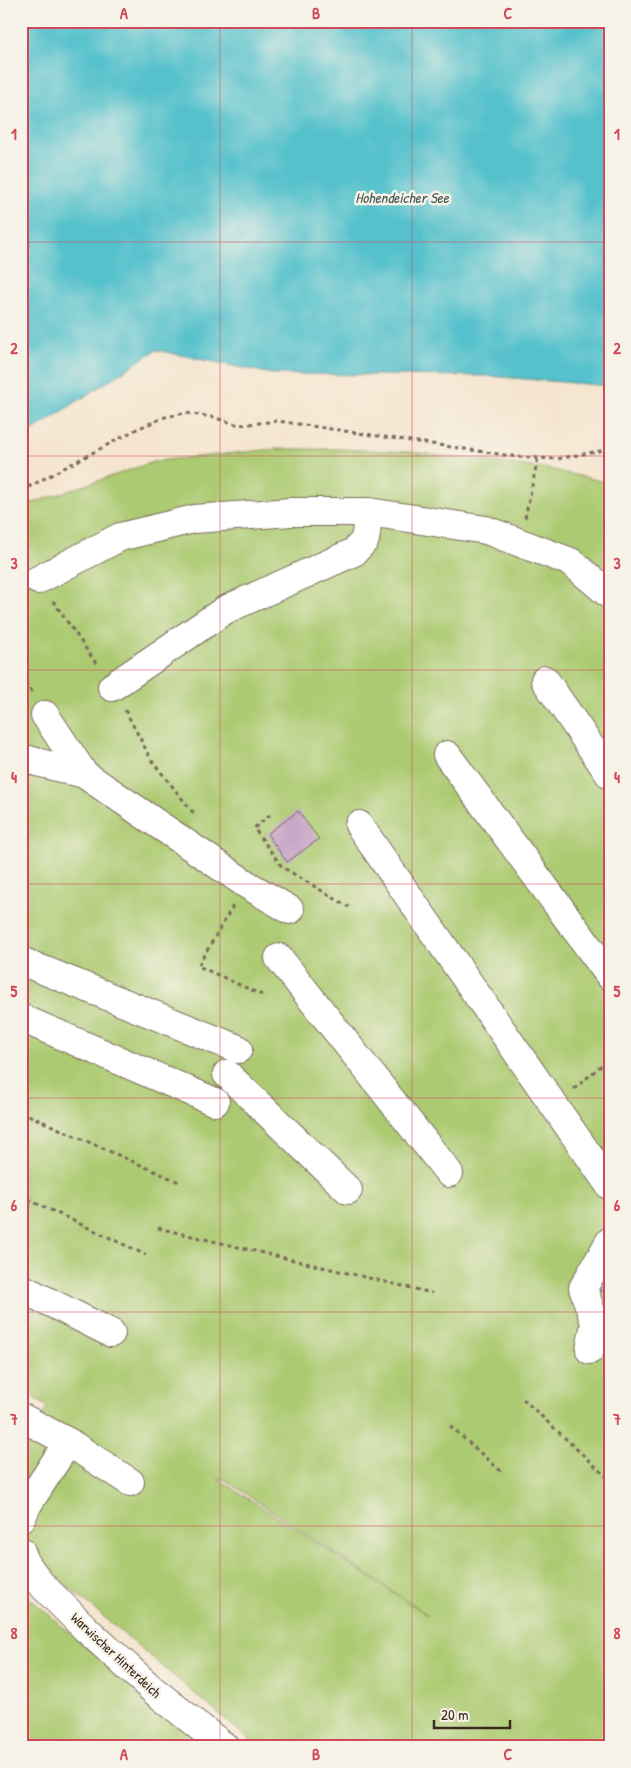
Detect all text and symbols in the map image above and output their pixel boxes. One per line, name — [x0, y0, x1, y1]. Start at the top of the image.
text: A — [120, 2, 128, 24]
text: B — [312, 2, 320, 24]
text: C — [504, 2, 513, 24]
text: 1 — [11, 123, 17, 145]
text: 1 — [614, 123, 620, 145]
water label: Hohendeicher See — [355, 187, 450, 208]
text: 2 — [10, 337, 18, 359]
text: 2 — [613, 337, 621, 359]
text: 3 — [10, 552, 18, 574]
text: 3 — [613, 552, 621, 574]
text: 4 — [11, 766, 17, 788]
text: 4 — [614, 766, 620, 788]
text: 5 — [11, 980, 18, 1002]
text: 5 — [614, 980, 621, 1002]
text: 6 — [11, 1194, 18, 1216]
text: 6 — [614, 1194, 621, 1216]
text: 7 — [9, 1408, 18, 1430]
text: 7 — [612, 1408, 621, 1430]
street label: Warwischer Hinterdeich — [67, 1608, 166, 1702]
text: 8 — [11, 1622, 18, 1644]
text: 8 — [614, 1622, 621, 1644]
scale bar — [434, 1698, 510, 1730]
text: 20 m — [441, 1704, 468, 1725]
text: A — [120, 1743, 128, 1765]
text: B — [312, 1743, 320, 1765]
text: C — [504, 1743, 513, 1765]

